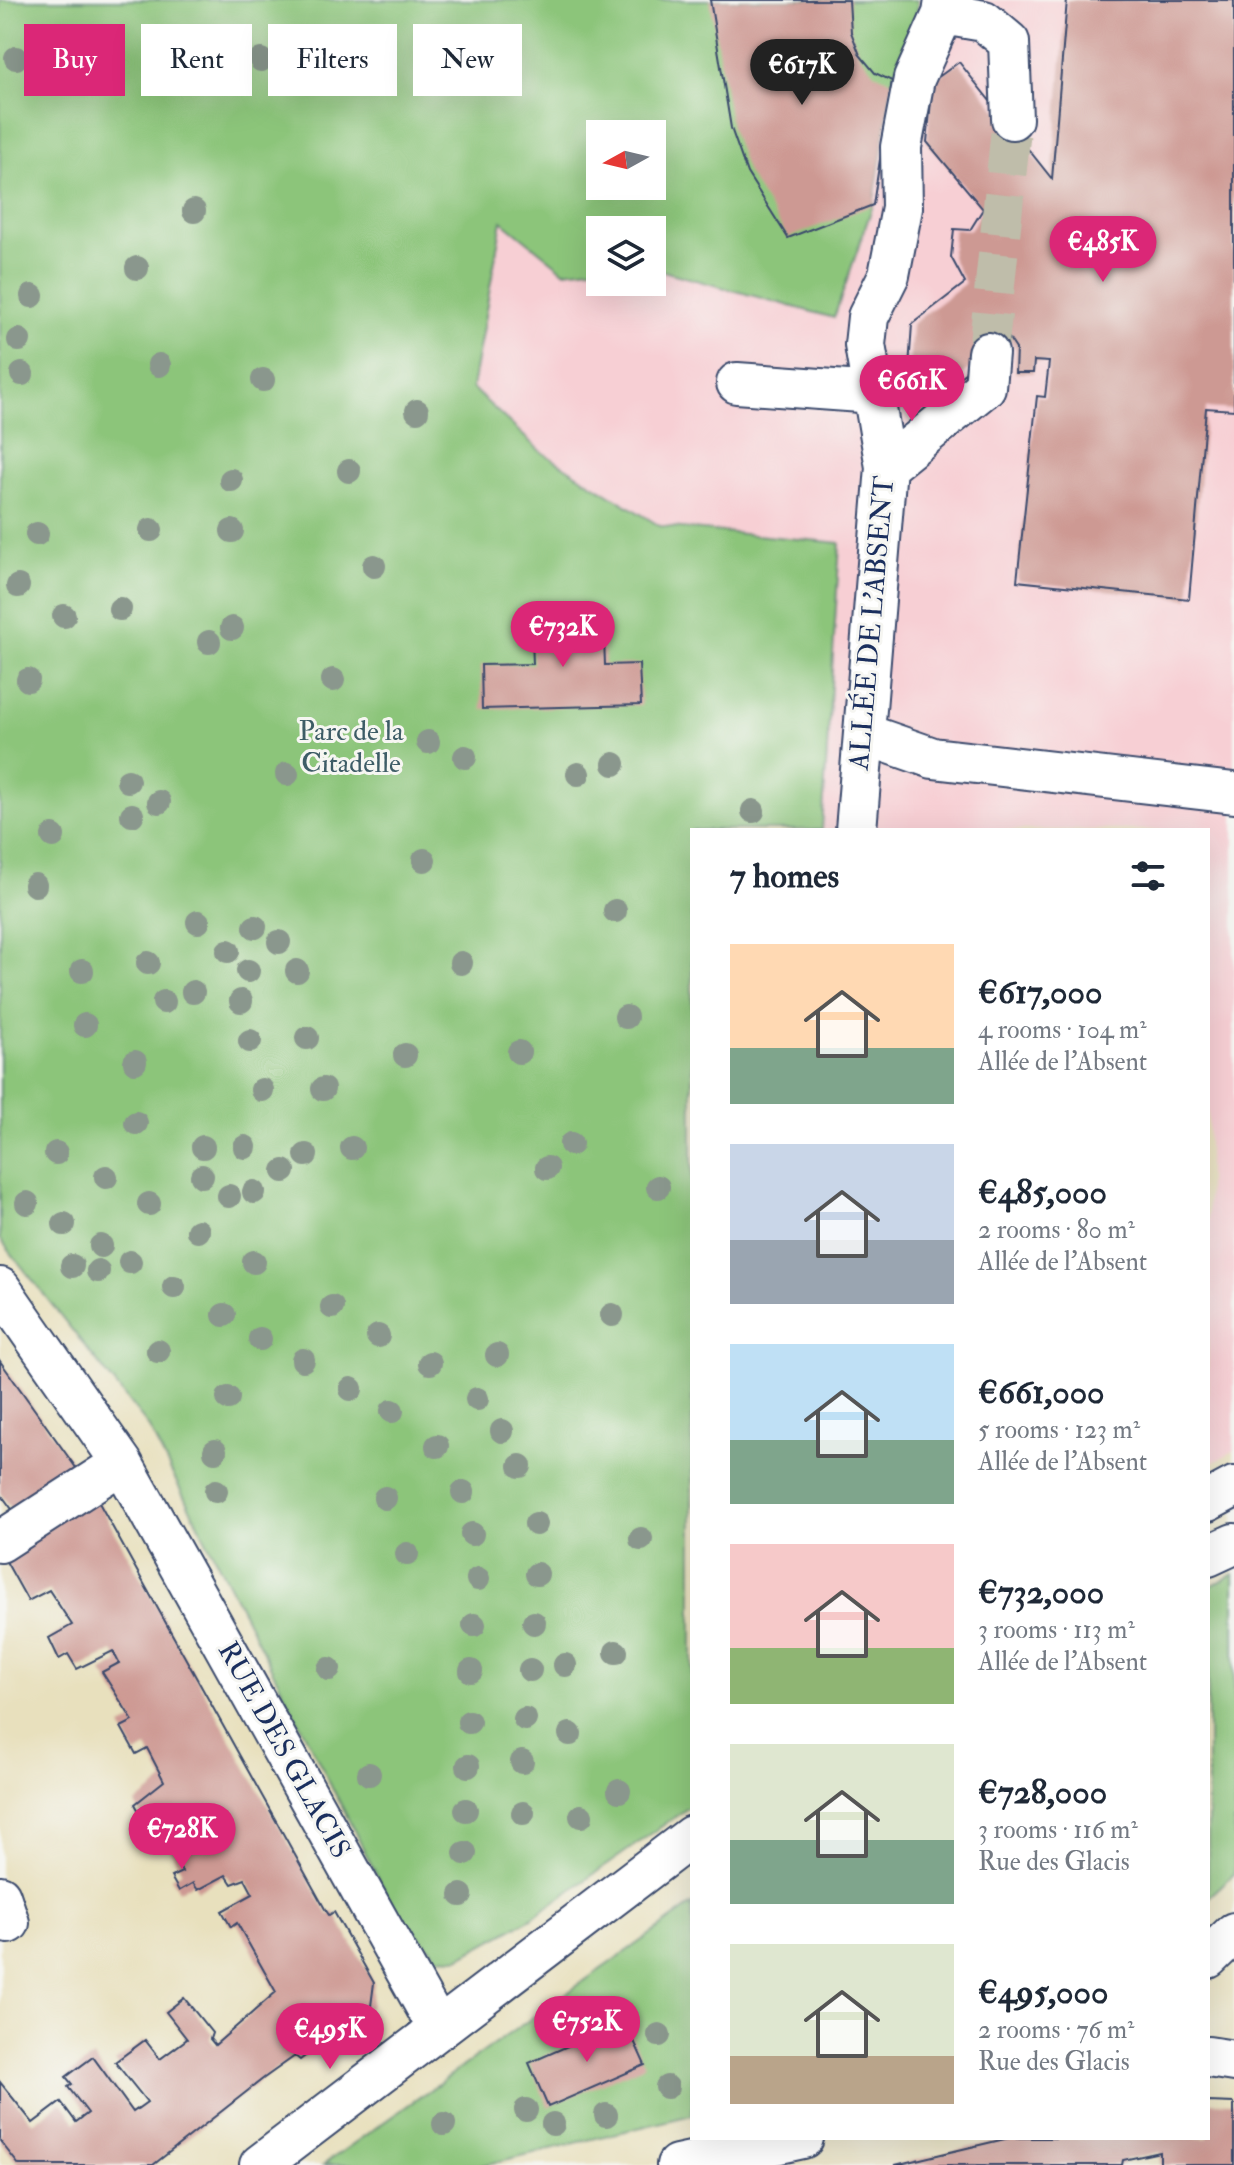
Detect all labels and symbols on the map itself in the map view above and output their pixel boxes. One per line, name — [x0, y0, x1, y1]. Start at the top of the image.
pin: €617K — [746, 39, 858, 107]
north arrow — [586, 120, 666, 200]
pin: €485K — [1047, 216, 1159, 284]
pin: €661K — [856, 355, 968, 423]
street label: ALLÉE DE L'ABSENT — [842, 474, 902, 772]
pin: €732K — [507, 601, 619, 669]
park label: Parc de la Citadelle — [299, 714, 404, 781]
street label: RUE DES GLACIS — [210, 1636, 358, 1864]
pin: €728K — [126, 1803, 238, 1871]
pin: €752K — [531, 1996, 643, 2064]
pin: €495K — [274, 2003, 386, 2071]

